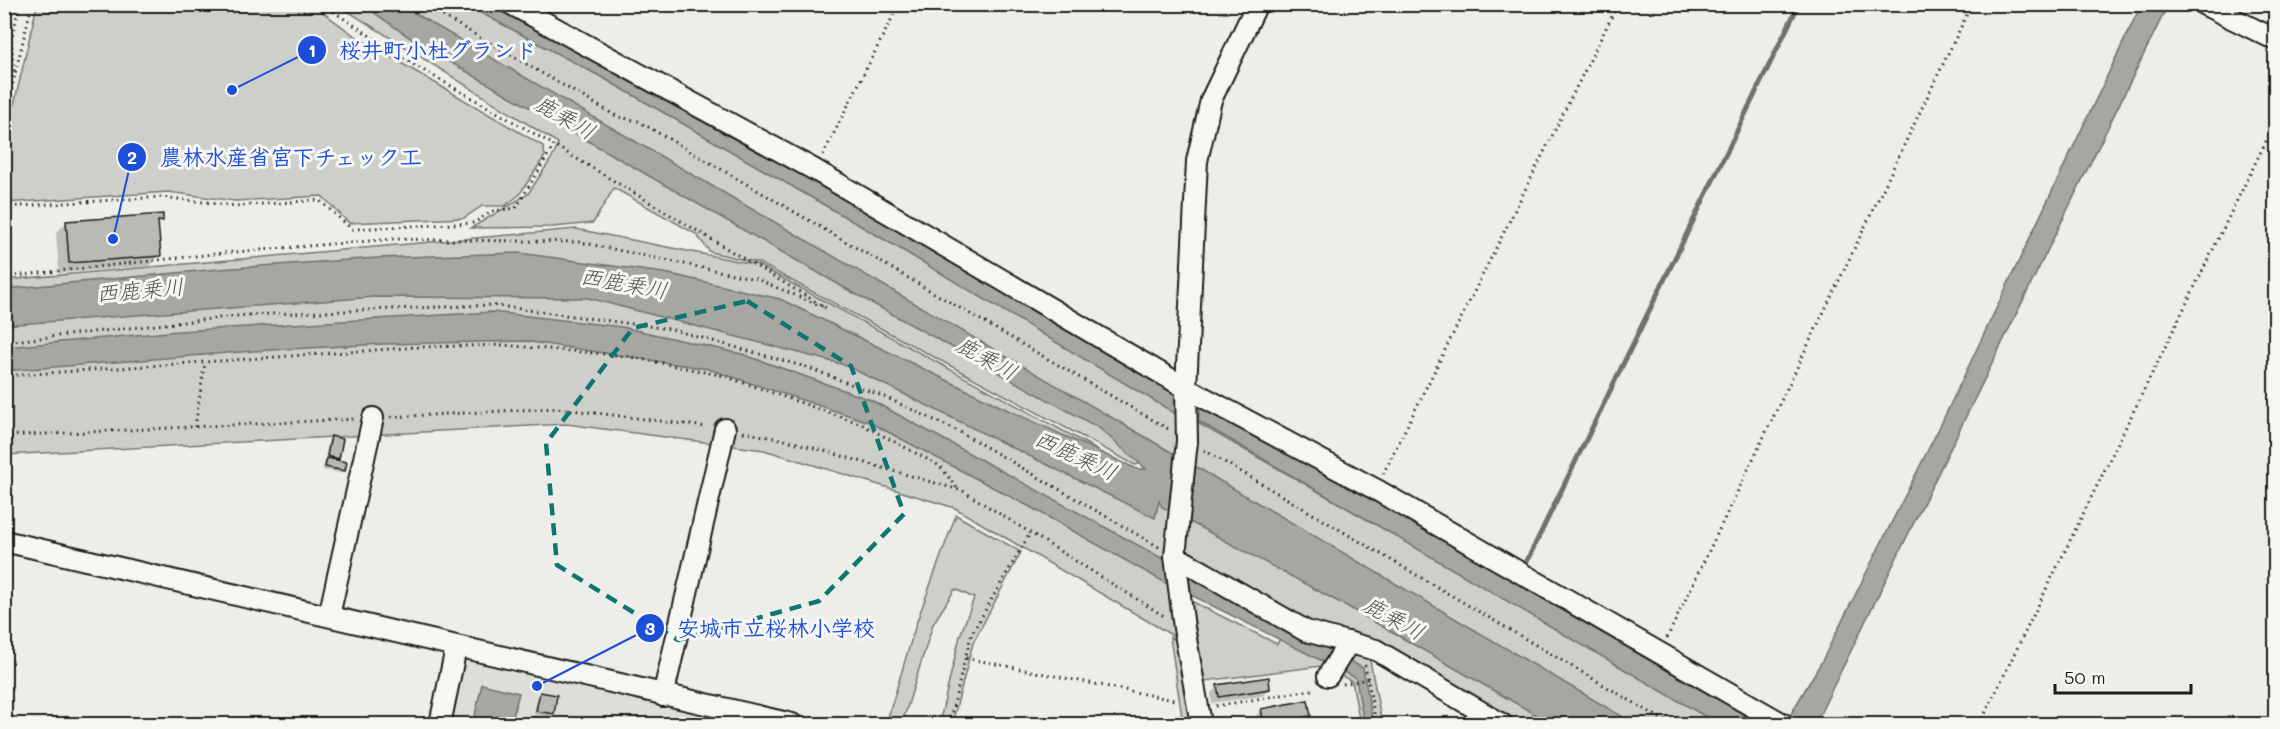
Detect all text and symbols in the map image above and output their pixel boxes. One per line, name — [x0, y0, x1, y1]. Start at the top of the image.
callout: 桜井町小杜グランド — [297, 30, 549, 70]
text: 桜井町小杜グランド — [339, 35, 537, 64]
text: 1 — [308, 38, 316, 62]
water label: 鹿乗川 — [529, 88, 601, 146]
callout: 農林水産省宮下チェック工 — [117, 137, 435, 177]
text: 農林水産省宮下チェック工 — [160, 142, 422, 171]
text: 2 — [127, 145, 137, 169]
water label: 西鹿乗川 — [578, 261, 670, 304]
water label: 西鹿乗川 — [95, 271, 185, 308]
water label: 鹿乗川 — [951, 329, 1023, 386]
water label: 西鹿乗川 — [1030, 423, 1122, 486]
water label: 鹿乗川 — [1358, 589, 1430, 646]
callout: 安城市立桜林小学校 — [635, 608, 887, 648]
text: 安城市立桜林小学校 — [677, 613, 875, 642]
text: 3 — [645, 616, 656, 640]
scale bar — [2055, 657, 2192, 695]
text: 50 m — [2064, 665, 2106, 689]

